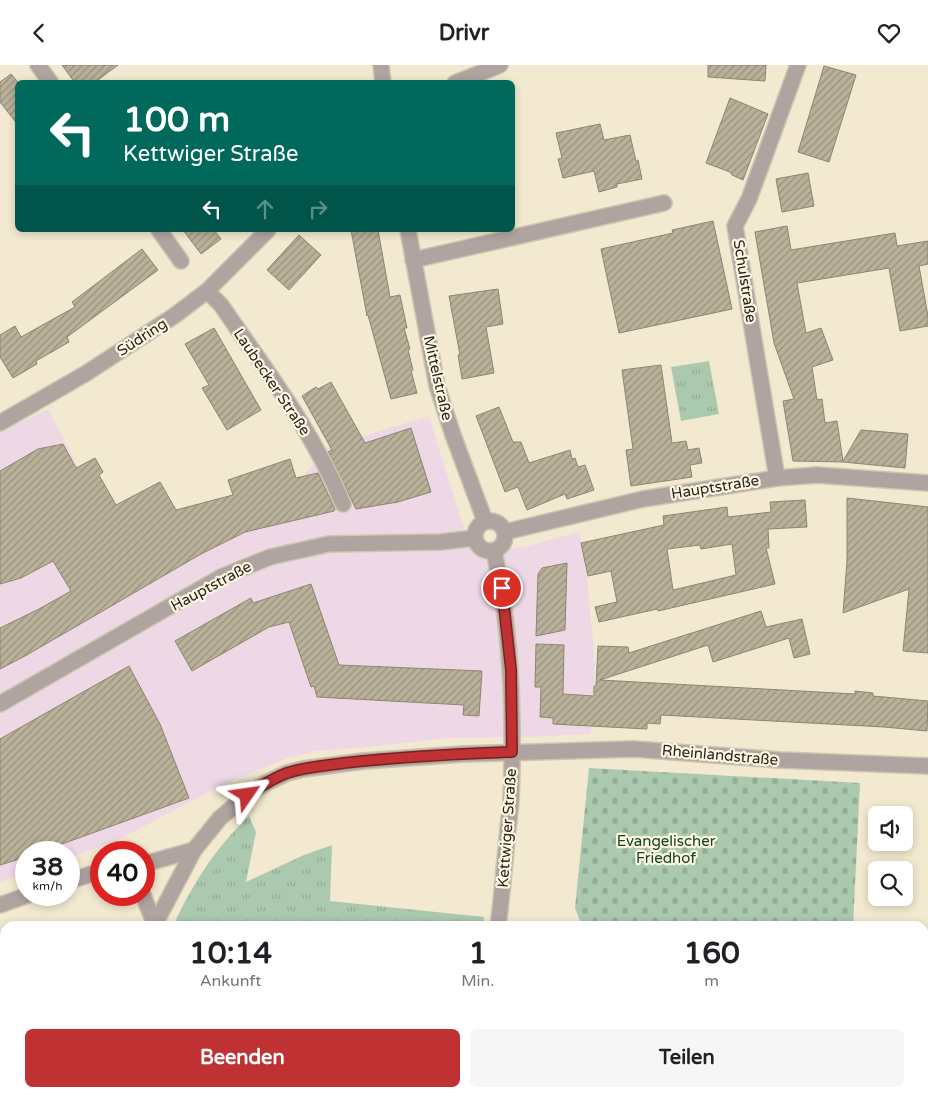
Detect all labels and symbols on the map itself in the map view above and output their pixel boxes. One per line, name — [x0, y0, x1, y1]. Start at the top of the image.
street label: Schulstraße — [730, 238, 760, 324]
street label: Südring — [114, 314, 170, 360]
street label: Laubecker Straße — [230, 325, 314, 439]
street label: Mittelstraße — [420, 334, 456, 422]
street label: Hauptstraße — [670, 471, 760, 503]
street label: Hauptstraße — [168, 557, 254, 615]
pin — [481, 567, 523, 609]
street label: Rheinlandstraße — [661, 741, 779, 769]
position arrow — [220, 768, 272, 820]
street label: Kettwiger Straße — [494, 768, 520, 888]
park label: Evangelischer Friedhof — [617, 832, 716, 867]
speed limit sign: 40 — [90, 841, 155, 906]

